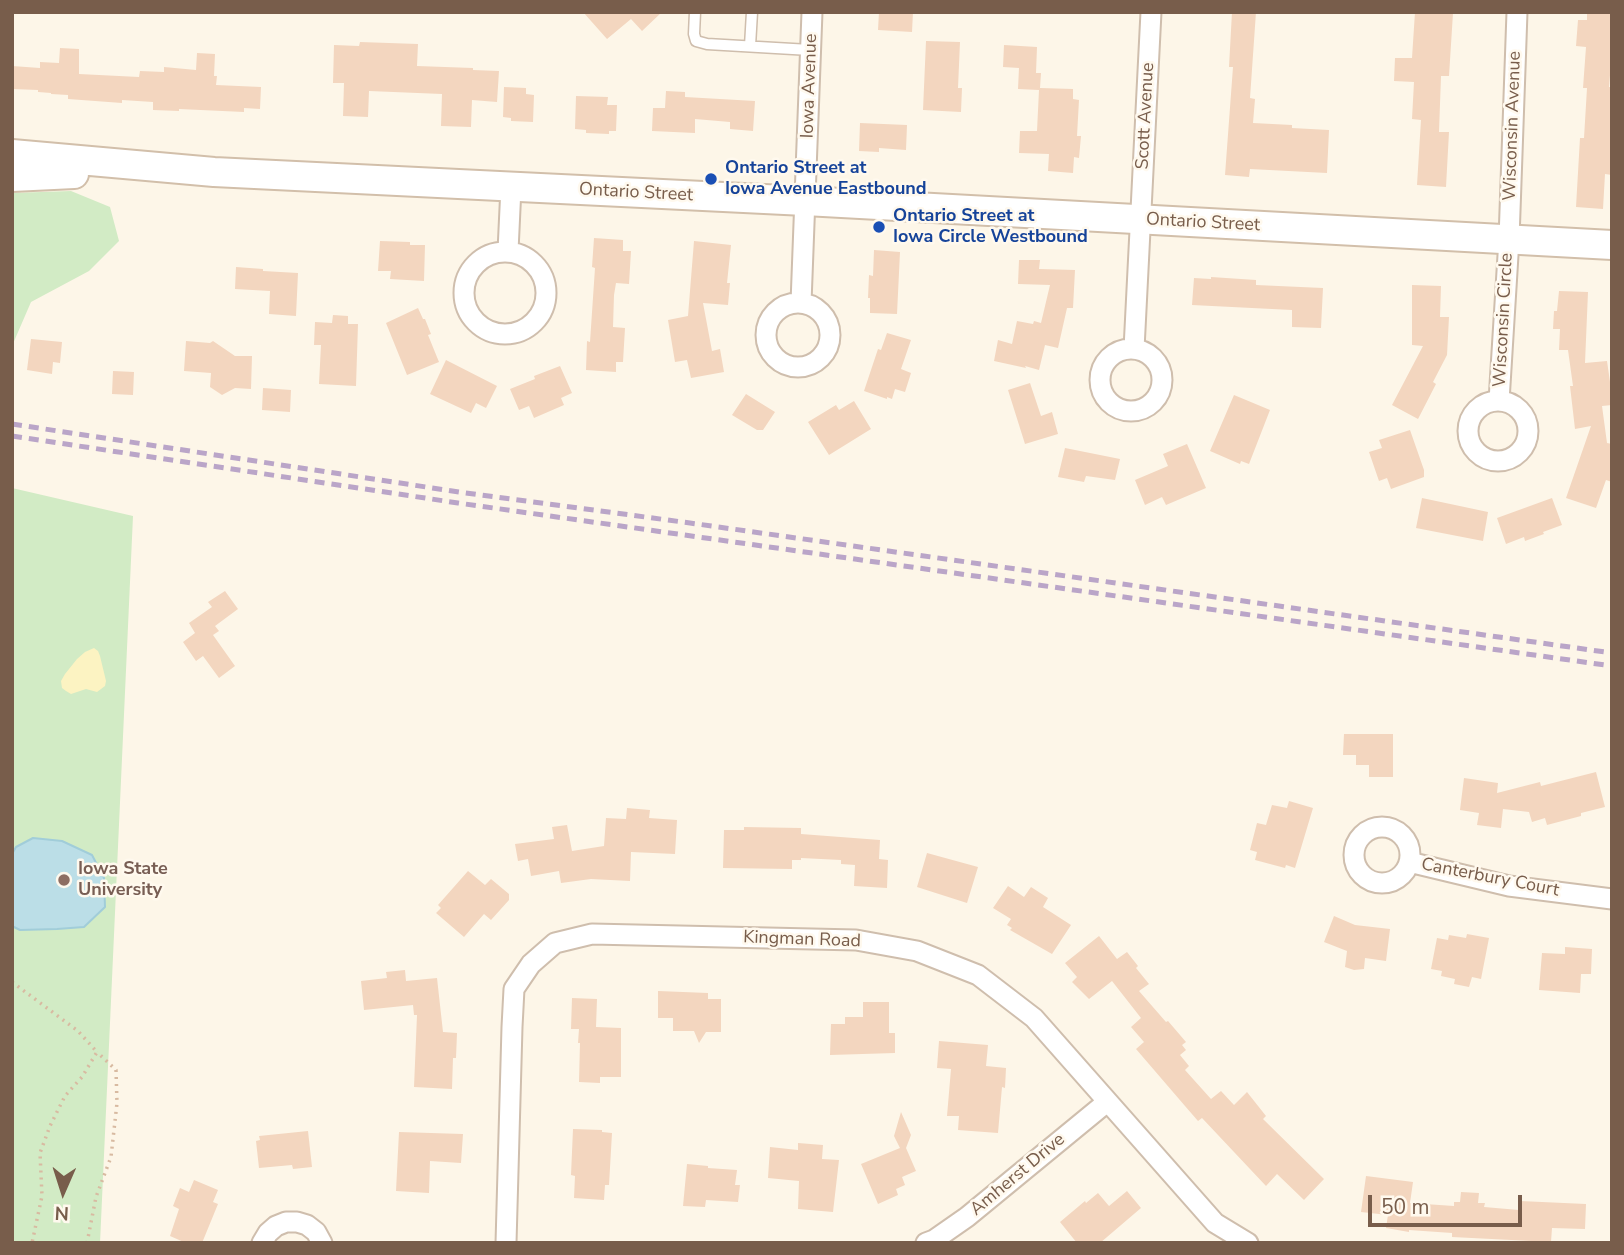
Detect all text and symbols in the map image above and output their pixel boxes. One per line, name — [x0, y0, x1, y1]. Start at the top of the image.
street label: Iowa Avenue — [797, 33, 823, 139]
street label: Wisconsin Avenue — [1500, 51, 1526, 201]
street label: Scott Avenue — [1132, 62, 1160, 170]
place label: Ontario Street at Iowa Avenue Eastbound — [725, 158, 927, 200]
marker: Ontario Street at Iowa Avenue Eastbound — [703, 171, 719, 187]
street label: Ontario Street — [578, 179, 694, 207]
place label: Ontario Street at Iowa Circle Westbound — [893, 206, 1088, 248]
street label: Ontario Street — [1145, 209, 1261, 237]
marker: Ontario Street at Iowa Circle Westbound — [871, 219, 887, 235]
street label: Wisconsin Circle — [1490, 252, 1518, 388]
street label: Canterbury Court — [1419, 854, 1561, 902]
place label: Iowa State University — [78, 859, 168, 902]
marker: Iowa State University — [56, 872, 72, 888]
street label: Kingman Road — [743, 927, 861, 953]
street label: Amherst Drive — [966, 1129, 1070, 1221]
north arrow — [28, 1157, 98, 1227]
scale bar — [1372, 1182, 1526, 1226]
text: 50 m — [1381, 1193, 1430, 1221]
text: N — [54, 1200, 70, 1226]

